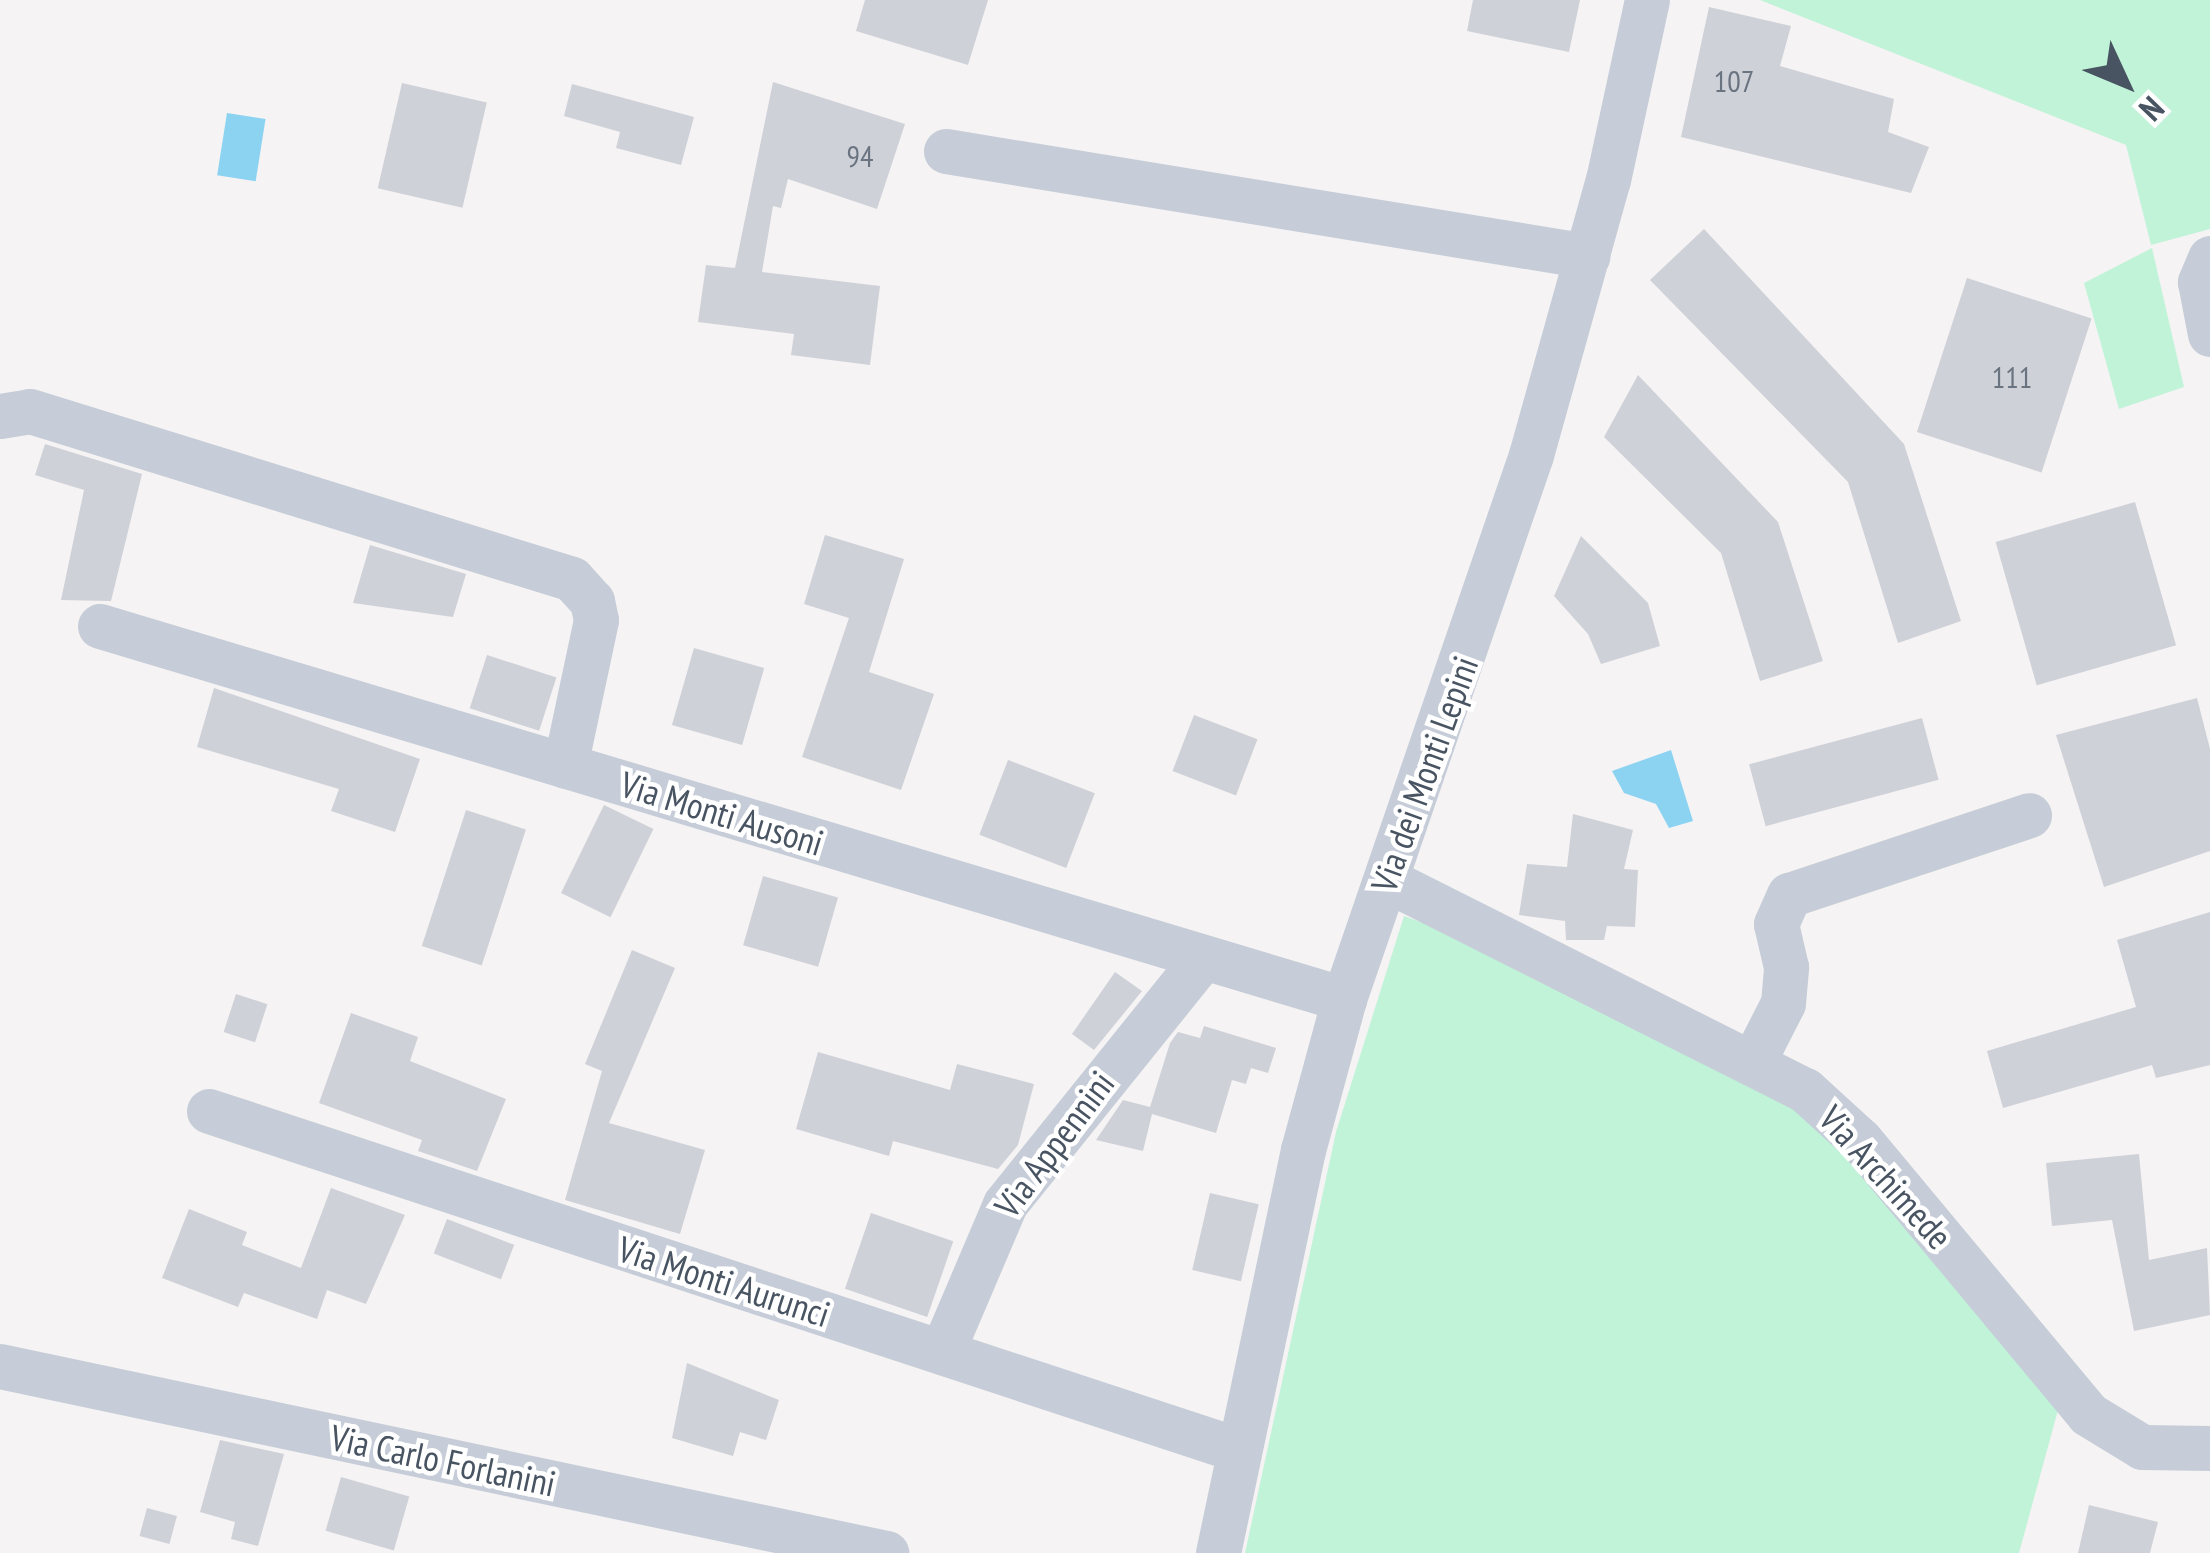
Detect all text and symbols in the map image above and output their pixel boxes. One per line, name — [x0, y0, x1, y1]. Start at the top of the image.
north arrow — [2066, 24, 2186, 144]
house number: 107 — [1714, 63, 1754, 99]
text: N — [2131, 88, 2174, 131]
house number: 94 — [847, 138, 873, 174]
house number: 111 — [1992, 359, 2032, 395]
street label: Via dei Monti Lepini — [1361, 650, 1487, 898]
street label: Via Monti Ausoni — [615, 762, 829, 864]
street label: Via Appennini — [985, 1062, 1123, 1226]
street label: Via Archimede — [1810, 1096, 1962, 1258]
street label: Via Monti Aurunci — [612, 1226, 836, 1336]
street label: Via Carlo Forlanini — [327, 1415, 559, 1505]

